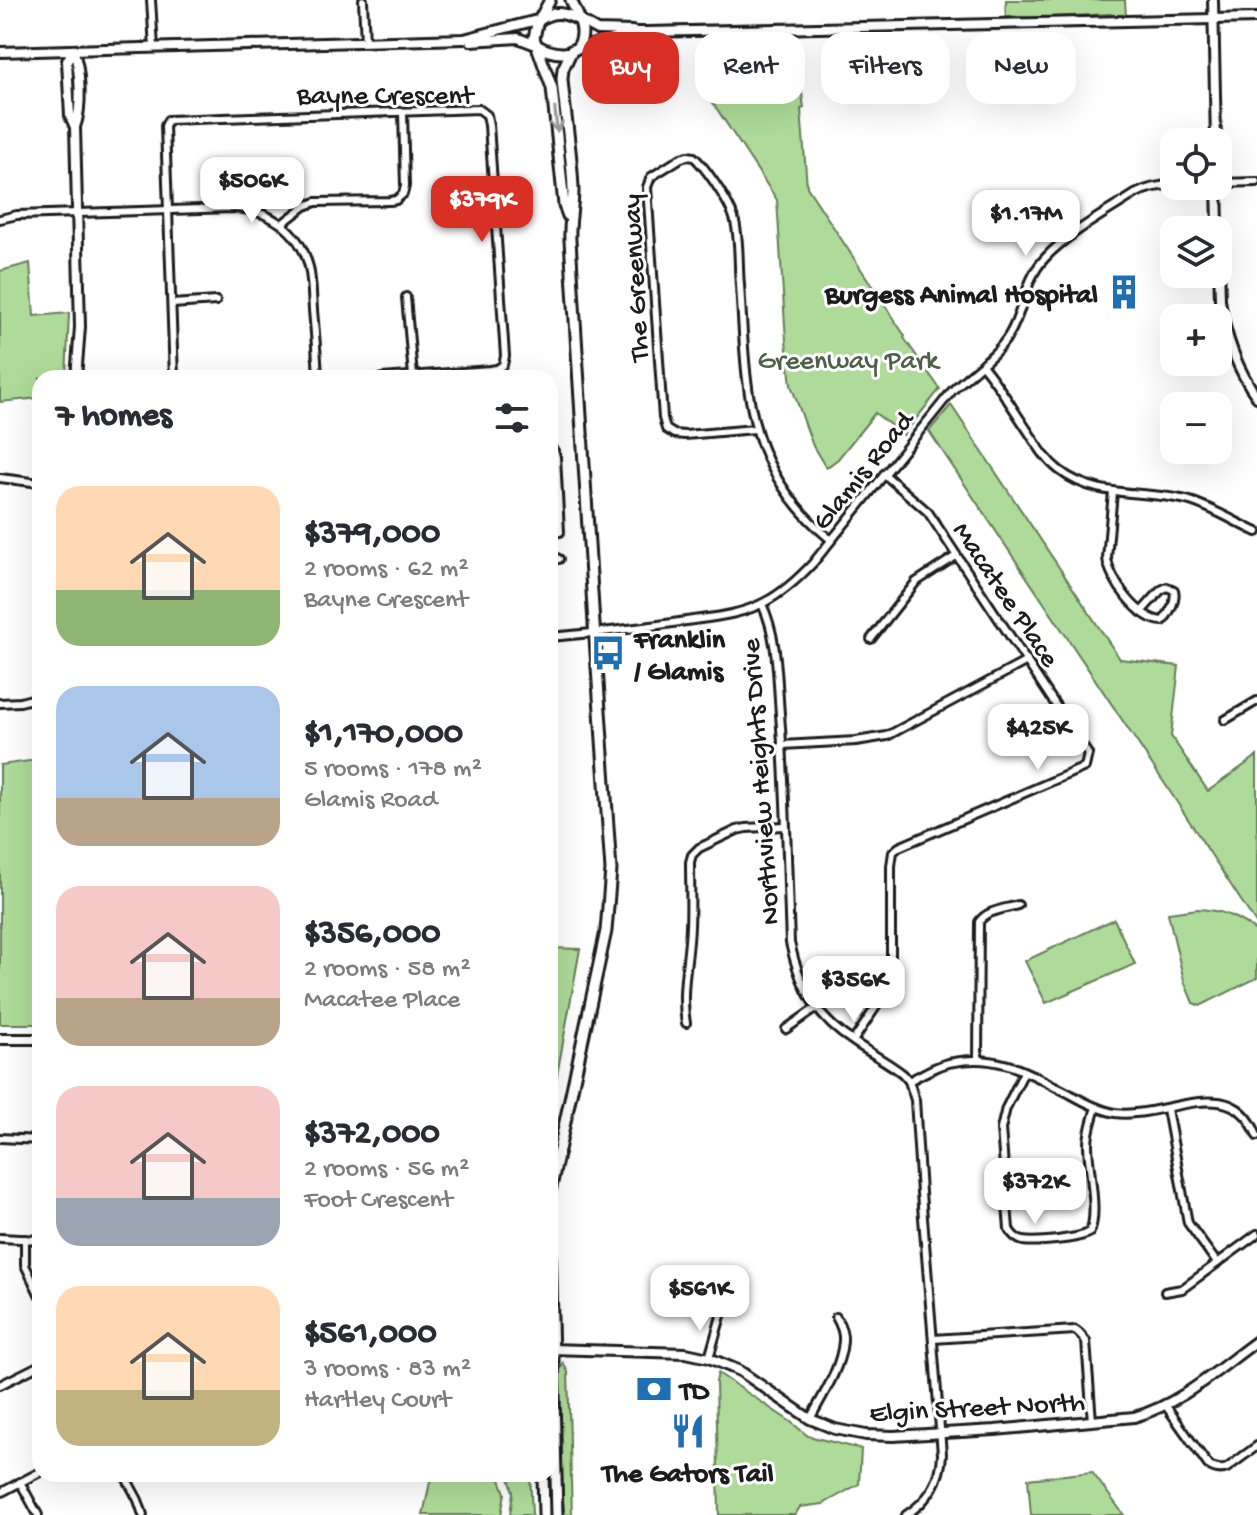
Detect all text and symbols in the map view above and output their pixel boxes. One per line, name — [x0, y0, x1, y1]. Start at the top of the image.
chip: Buy — [582, 32, 679, 104]
chip: Rent — [695, 32, 805, 104]
chip: Filters — [821, 32, 950, 104]
chip: New — [966, 32, 1076, 104]
street label: Bayne Crescent — [296, 81, 476, 114]
one-way arrow — [548, 106, 563, 133]
map controls — [1160, 128, 1232, 464]
button: locate — [1160, 128, 1232, 200]
pin: $506K — [196, 157, 308, 225]
text: $506K — [218, 167, 286, 198]
pin: $379K — [426, 176, 538, 244]
text: $379K — [449, 186, 515, 217]
pin: $1.17M — [961, 190, 1091, 258]
street label: The Greenway — [617, 193, 658, 364]
text: $1.17M — [990, 200, 1062, 231]
button: layers — [1160, 216, 1232, 288]
building icon: Burgess Animal Hospital — [1105, 273, 1143, 311]
place label: Burgess Animal Hospital — [824, 280, 1098, 313]
button: + — [1160, 304, 1232, 376]
park label: Greenway Park — [758, 346, 941, 379]
button: − — [1160, 392, 1232, 464]
icon: filters — [490, 396, 534, 440]
text: 7 homes — [56, 398, 172, 438]
street label: Glamis Road — [807, 404, 924, 538]
text: $379,000 — [304, 515, 440, 555]
street label: Macatee Place — [944, 517, 1065, 675]
icon: home — [120, 518, 216, 614]
text: 2 rooms · 62 m² — [304, 555, 468, 586]
text: Bayne Crescent — [304, 586, 468, 617]
place label: Franklin / Glamis — [633, 625, 726, 690]
bus stop icon: Franklin / Glamis — [589, 634, 627, 672]
street label: Northview Heights Drive — [736, 637, 789, 926]
pin: $425K — [982, 704, 1094, 772]
text: $425K — [1006, 714, 1070, 745]
text: $1,170,000 — [304, 715, 463, 755]
icon: home — [120, 718, 216, 814]
text: 5 rooms · 178 m² — [304, 755, 482, 786]
text: Glamis Road — [304, 786, 437, 817]
text: $356,000 — [304, 915, 441, 955]
icon: home — [120, 918, 216, 1014]
text: 2 rooms · 58 m² — [304, 955, 470, 986]
pin: $356K — [798, 956, 910, 1024]
text: $356K — [821, 966, 887, 997]
text: Macatee Place — [304, 986, 460, 1017]
text: $372,000 — [304, 1115, 440, 1155]
icon: home — [120, 1118, 216, 1214]
text: 2 rooms · 56 m² — [304, 1155, 469, 1186]
pin: $372K — [979, 1158, 1091, 1226]
text: $372K — [1002, 1168, 1068, 1199]
text: Foot Crescent — [304, 1186, 453, 1217]
pin: $561K — [644, 1265, 756, 1333]
text: $561K — [668, 1275, 732, 1306]
text: $561,000 — [304, 1315, 437, 1355]
icon: home — [120, 1318, 216, 1414]
text: 3 rooms · 83 m² — [304, 1355, 471, 1386]
bank icon: TD — [635, 1370, 673, 1408]
place label: TD — [678, 1377, 710, 1410]
text: Hartley Court — [304, 1386, 451, 1417]
street label: Elgin Street North — [869, 1387, 1086, 1432]
restaurant icon: The Gators Tail — [669, 1412, 707, 1450]
place label: The Gators Tail — [600, 1459, 774, 1492]

